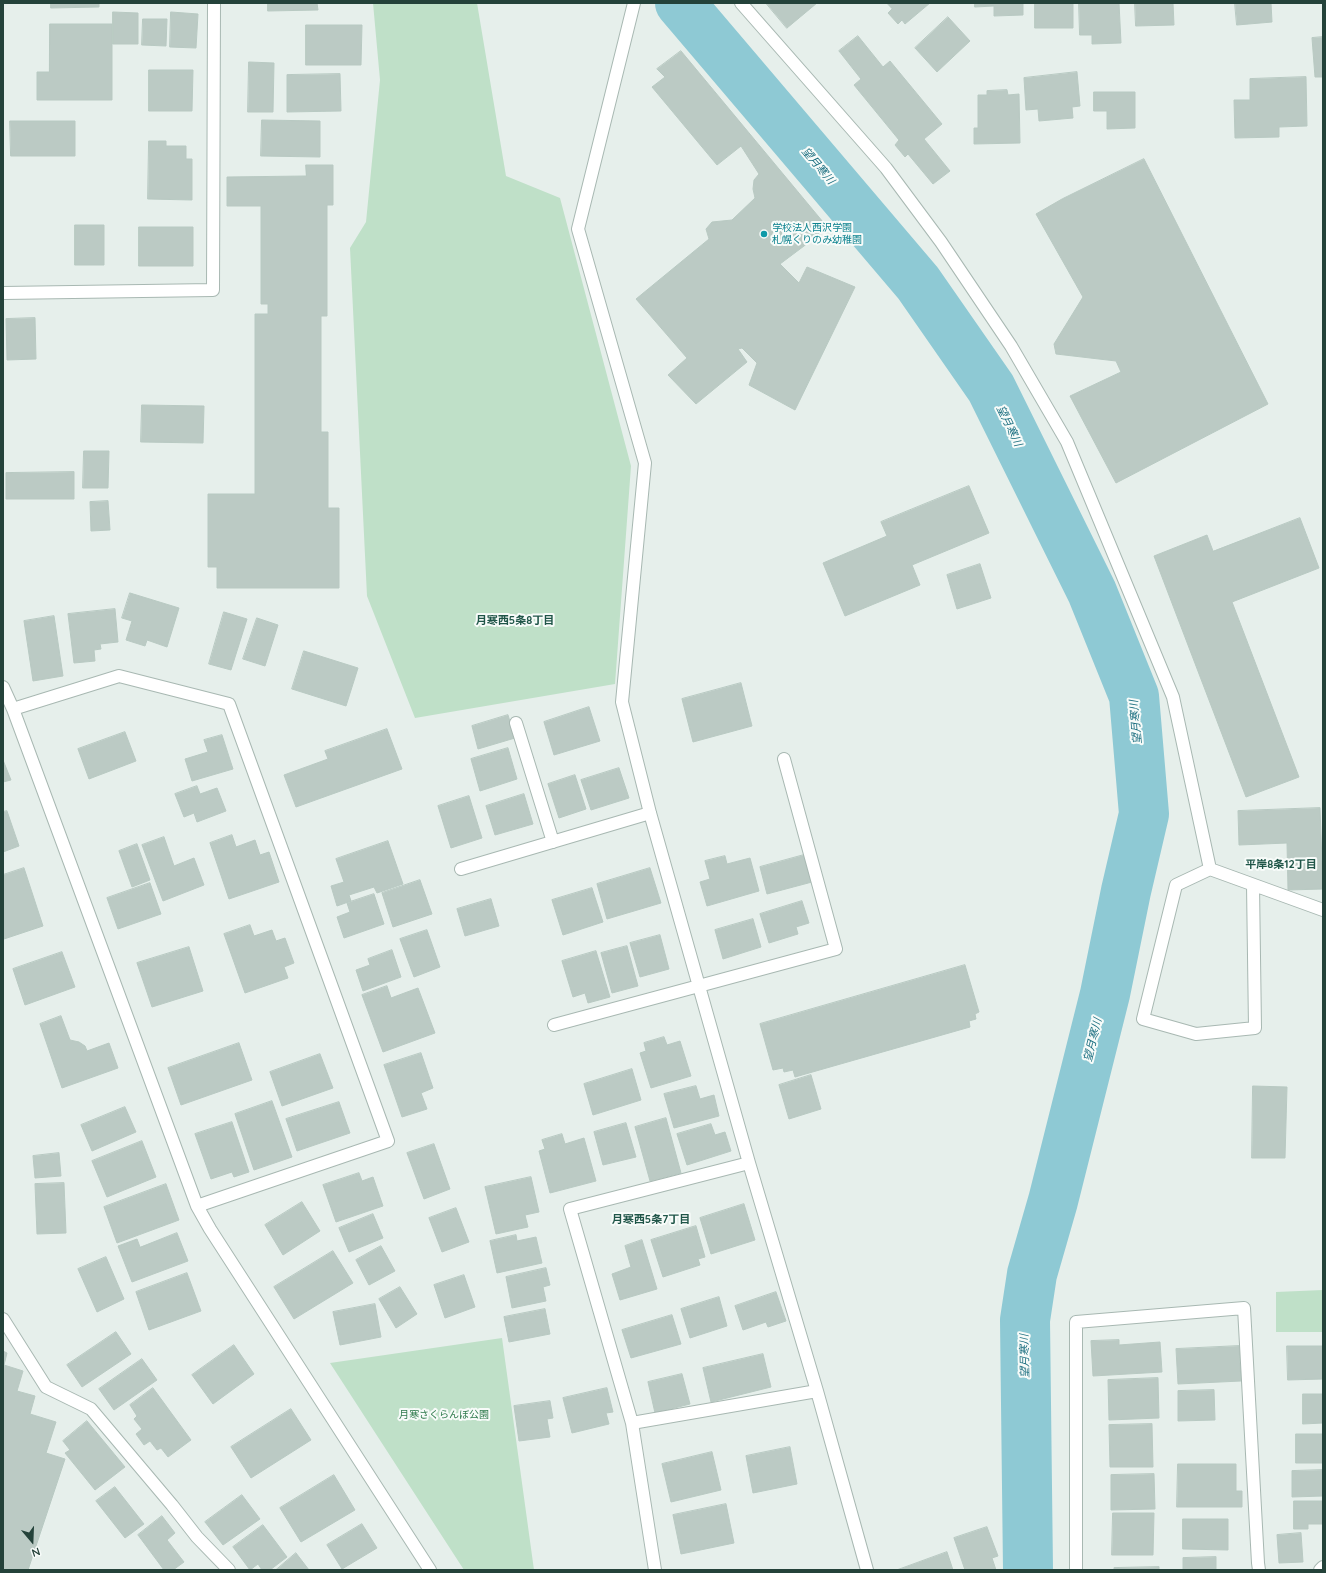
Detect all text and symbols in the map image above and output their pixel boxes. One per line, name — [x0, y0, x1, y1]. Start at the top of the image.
water label: 望月寒川 — [799, 145, 837, 187]
place label: 学校法人西沢学園 札幌くりのみ幼稚園 — [772, 222, 862, 246]
marker: 学校法人西沢学園 札幌くりのみ幼稚園 — [759, 229, 769, 239]
water label: 望月寒川 — [993, 403, 1025, 449]
district label: 月寒西5条8丁目 — [476, 614, 554, 628]
water label: 望月寒川 — [1128, 700, 1144, 744]
district label: 平岸8条12丁目 — [1245, 858, 1317, 872]
water label: 望月寒川 — [1081, 1017, 1105, 1063]
district label: 月寒西5条7丁目 — [612, 1213, 690, 1227]
water label: 望月寒川 — [1018, 1334, 1032, 1378]
park label: 月寒さくらんぼ公園 — [399, 1409, 489, 1421]
north arrow — [12, 1521, 52, 1561]
text: N — [30, 1544, 42, 1560]

